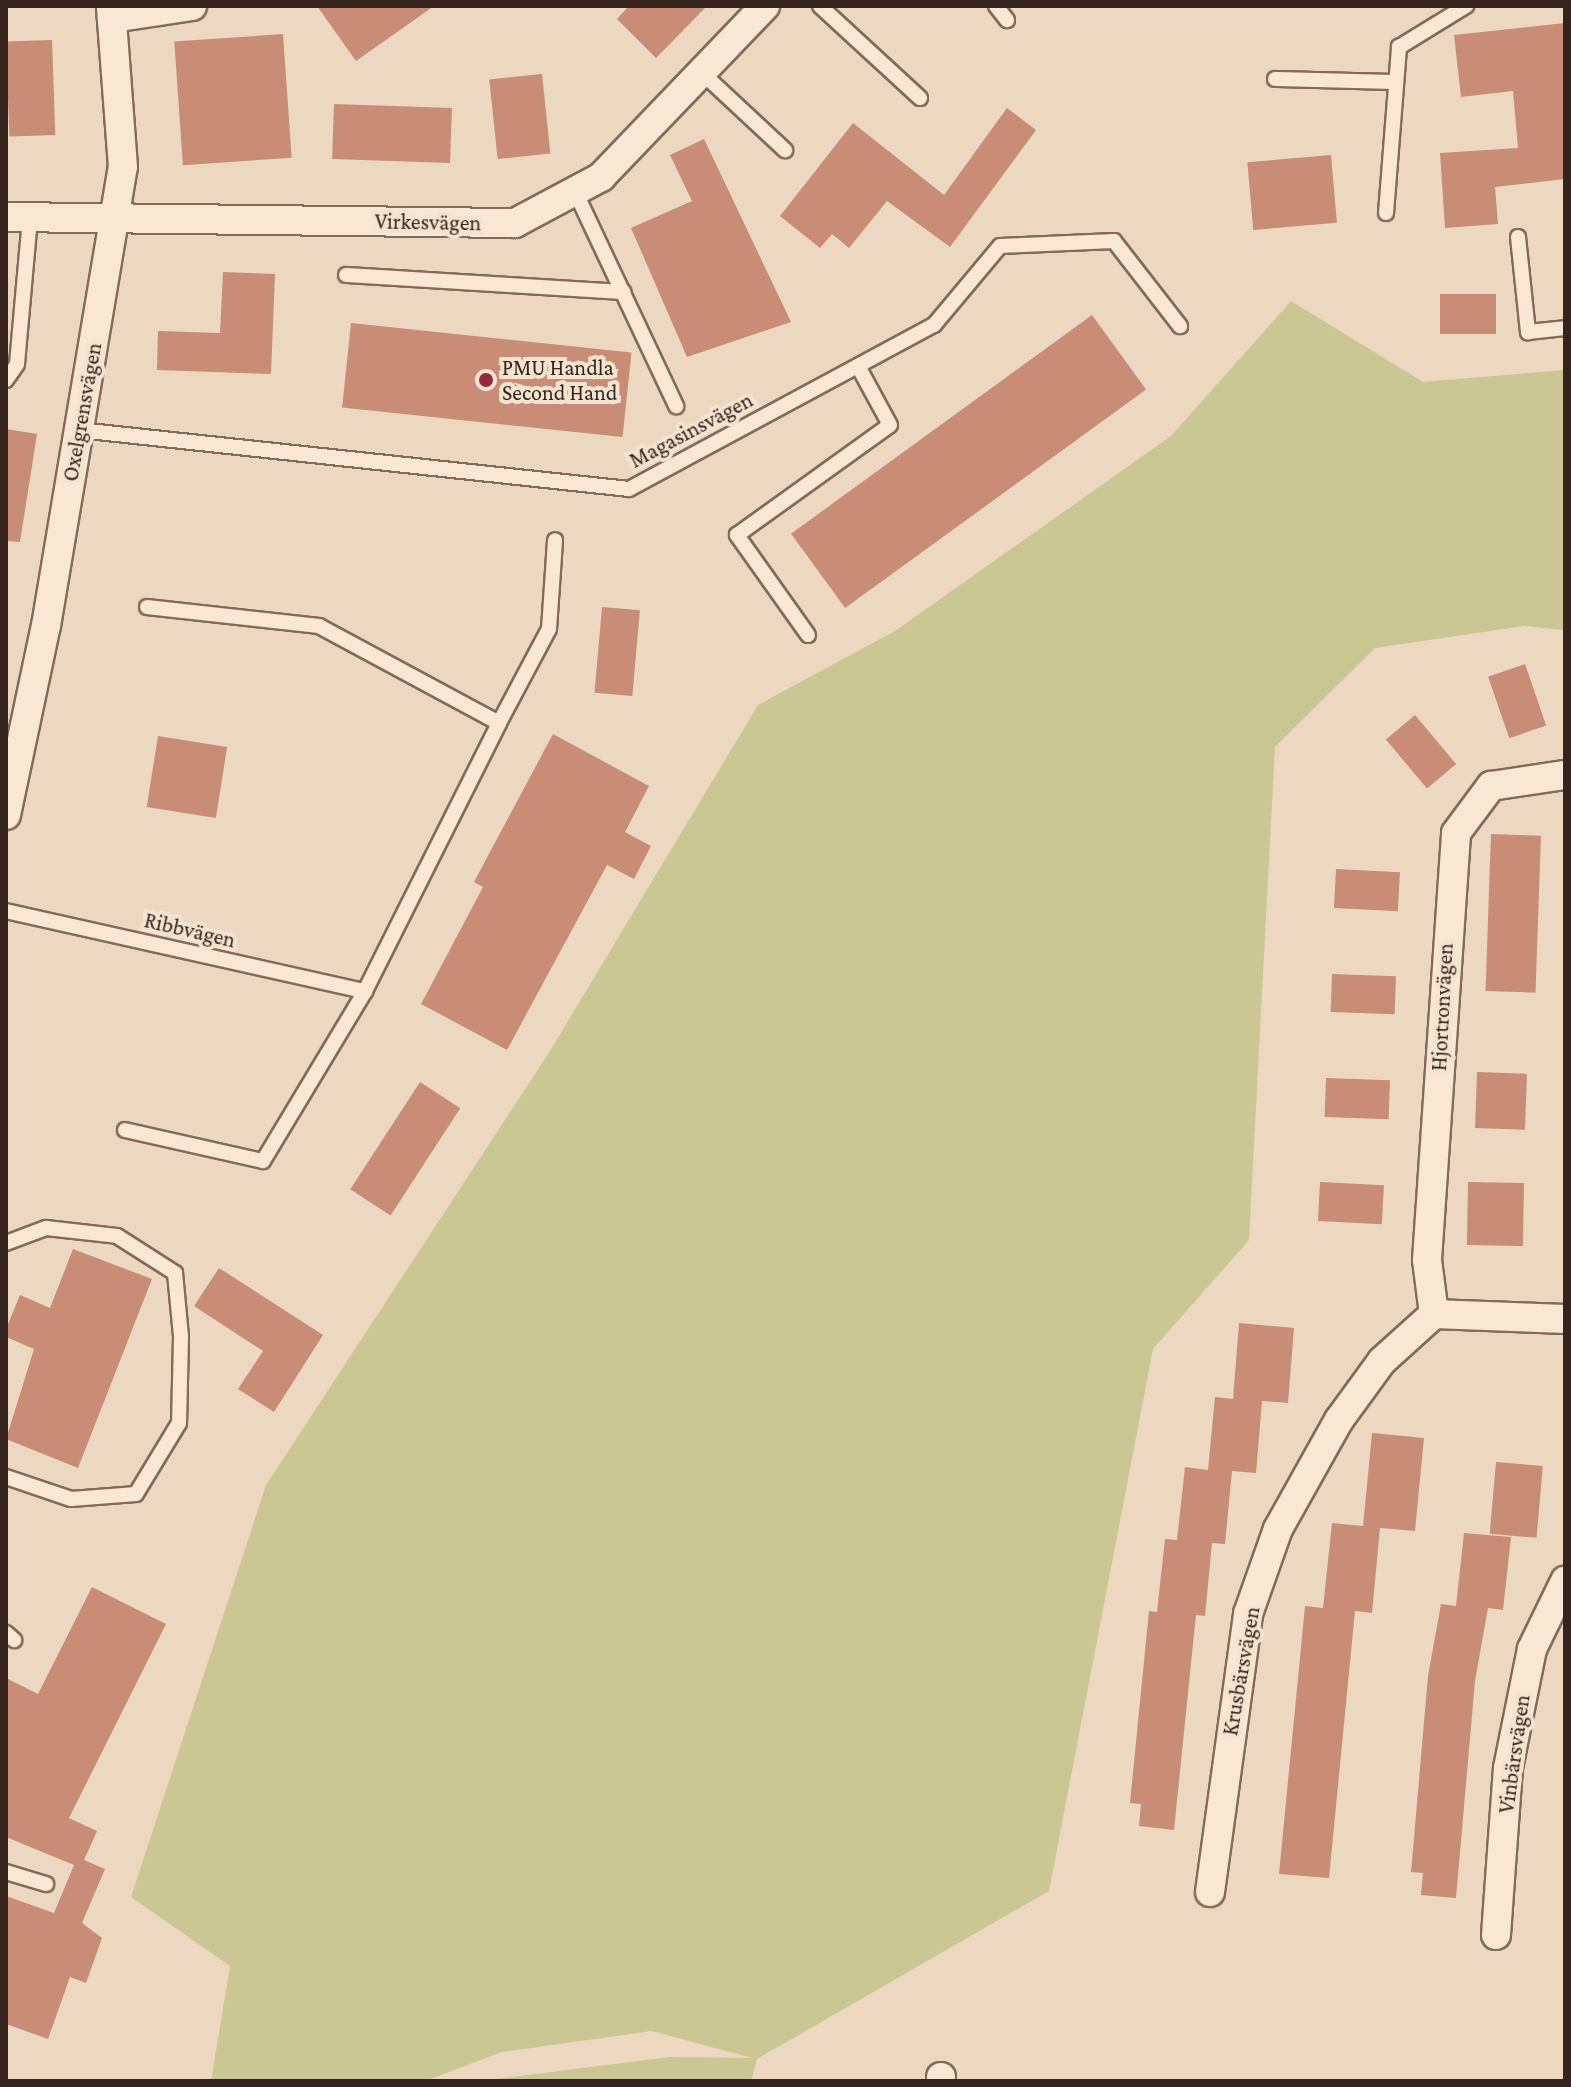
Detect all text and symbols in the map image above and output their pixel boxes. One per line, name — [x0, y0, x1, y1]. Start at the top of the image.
street label: Virkesvägen — [375, 208, 481, 236]
street label: Oxelgrensvägen — [57, 341, 107, 483]
place label: PMU Handla Second Hand — [502, 354, 617, 406]
marker: PMU Handla Second Hand — [477, 371, 495, 389]
street label: Magasinsvägen — [625, 386, 757, 474]
street label: Ribbvägen — [142, 907, 238, 953]
street label: Hjortronvägen — [1425, 942, 1459, 1072]
street label: Krusbärsvägen — [1217, 1604, 1265, 1738]
street label: Vinbärsvägen — [1493, 1693, 1535, 1815]

